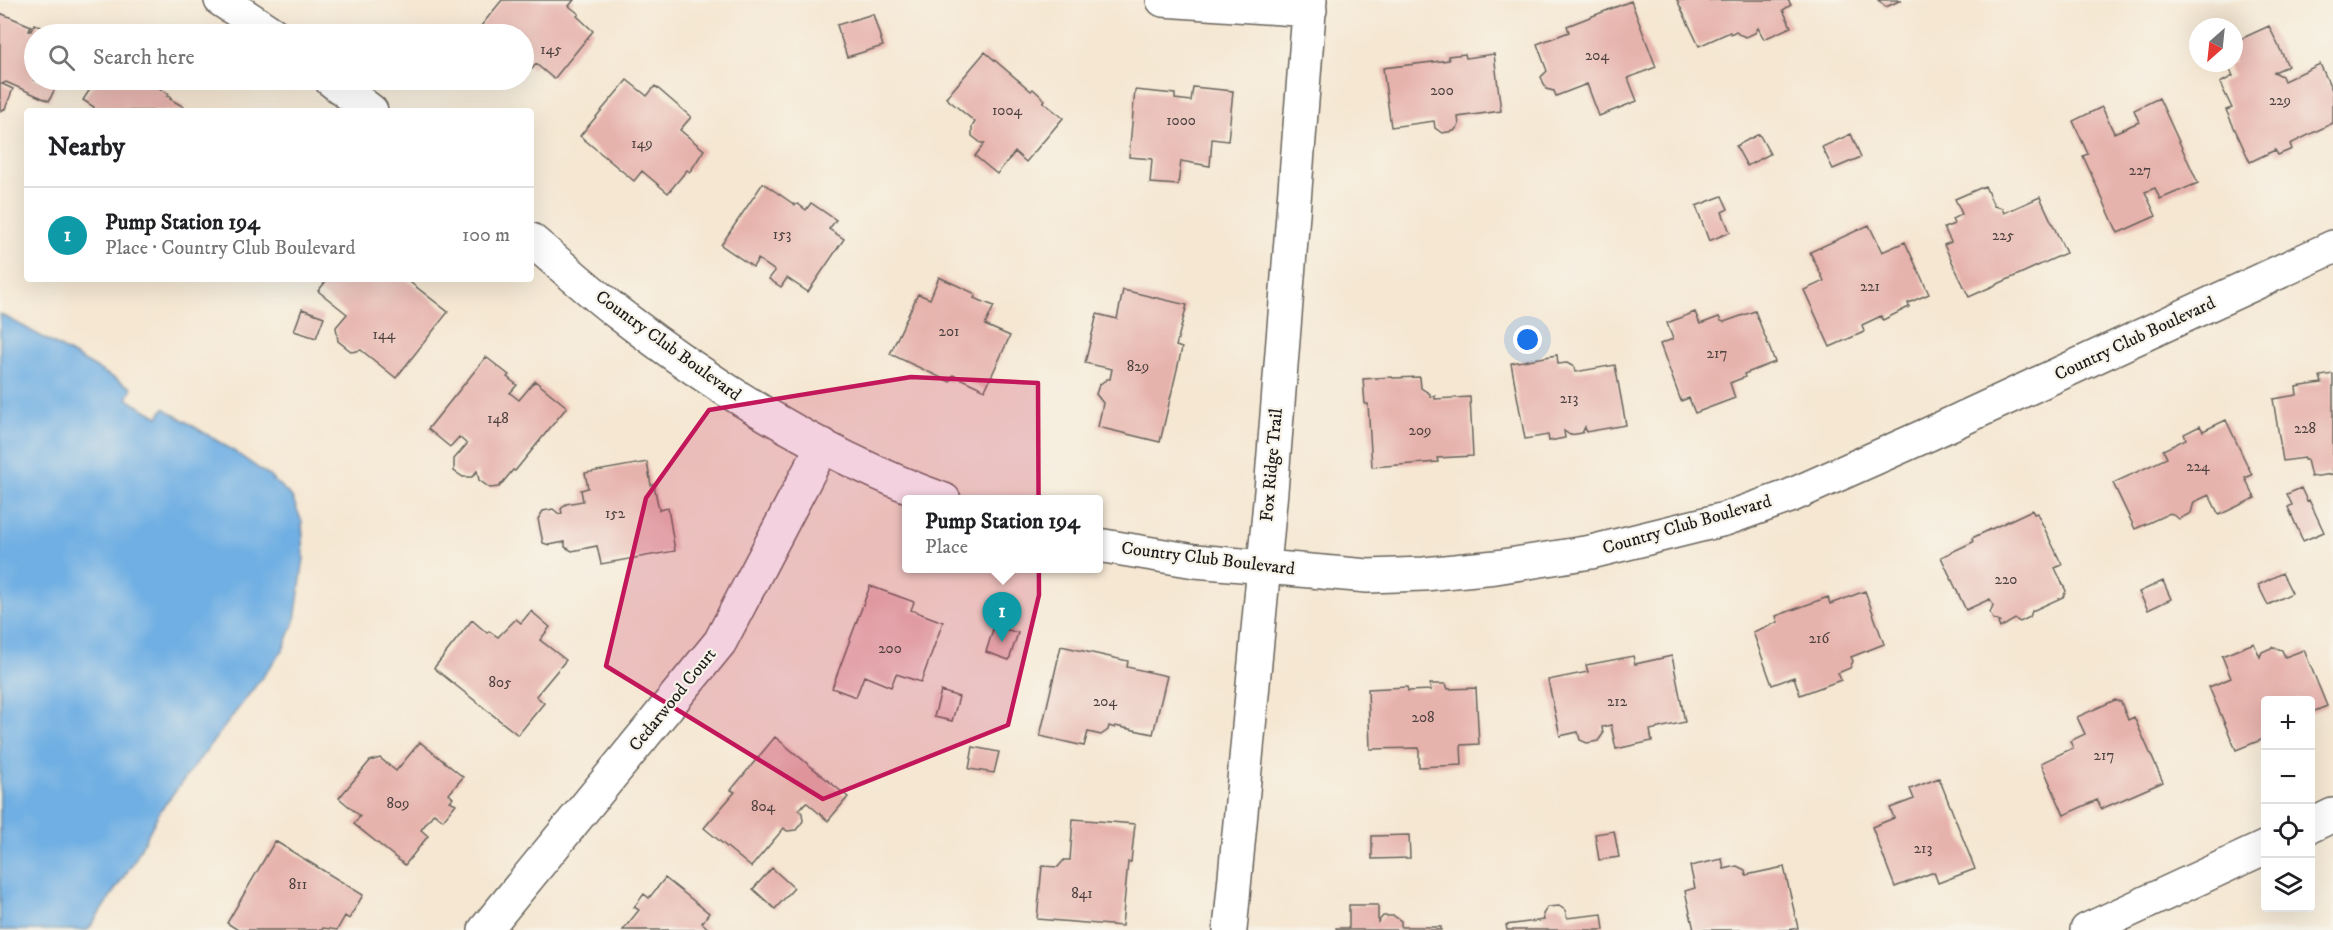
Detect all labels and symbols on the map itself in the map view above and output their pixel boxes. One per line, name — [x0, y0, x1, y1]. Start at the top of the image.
north arrow — [2189, 18, 2243, 72]
house number: 145 — [540, 40, 562, 59]
house number: 204 — [1585, 46, 1609, 65]
house number: 200 — [1430, 81, 1454, 100]
house number: 229 — [2269, 91, 2291, 110]
house number: 1004 — [992, 101, 1022, 120]
house number: 1000 — [1166, 111, 1196, 130]
house number: 149 — [631, 134, 653, 153]
house number: 227 — [2129, 161, 2151, 180]
house number: 153 — [773, 225, 791, 244]
house number: 225 — [1992, 226, 2015, 245]
house number: 221 — [1860, 277, 1880, 296]
street label: Country Club Boulevard — [591, 286, 745, 406]
street label: Country Club Boulevard — [2051, 292, 2219, 386]
house number: 201 — [939, 322, 959, 341]
house number: 144 — [373, 325, 396, 344]
your location — [1513, 325, 1542, 354]
house number: 217 — [1707, 344, 1727, 363]
house number: 829 — [1127, 357, 1149, 376]
house number: 213 — [1560, 389, 1578, 408]
street label: Fox Ridge Trail — [1256, 407, 1288, 523]
house number: 148 — [487, 409, 509, 428]
house number: 228 — [2294, 419, 2316, 438]
house number: 209 — [1409, 421, 1431, 440]
house number: 224 — [2186, 457, 2210, 476]
street label: Country Club Boulevard — [1600, 490, 1774, 560]
house number: 152 — [605, 504, 626, 523]
street label: Country Club Boulevard — [1120, 537, 1296, 581]
house number: 220 — [1995, 570, 2017, 589]
pin: 1 — [982, 592, 1022, 642]
house number: 216 — [1809, 629, 1831, 648]
house number: 200 — [878, 639, 902, 658]
street label: Cedarwood Court — [625, 644, 722, 756]
house number: 805 — [488, 673, 512, 692]
house number: 204 — [1093, 692, 1117, 711]
house number: 212 — [1607, 692, 1628, 711]
house number: 208 — [1412, 708, 1434, 727]
house number: 217 — [2094, 746, 2114, 765]
house number: 809 — [386, 794, 410, 813]
house number: 804 — [751, 797, 775, 816]
house number: 213 — [1914, 839, 1932, 858]
house number: 811 — [289, 875, 307, 894]
house number: 841 — [1071, 884, 1093, 903]

